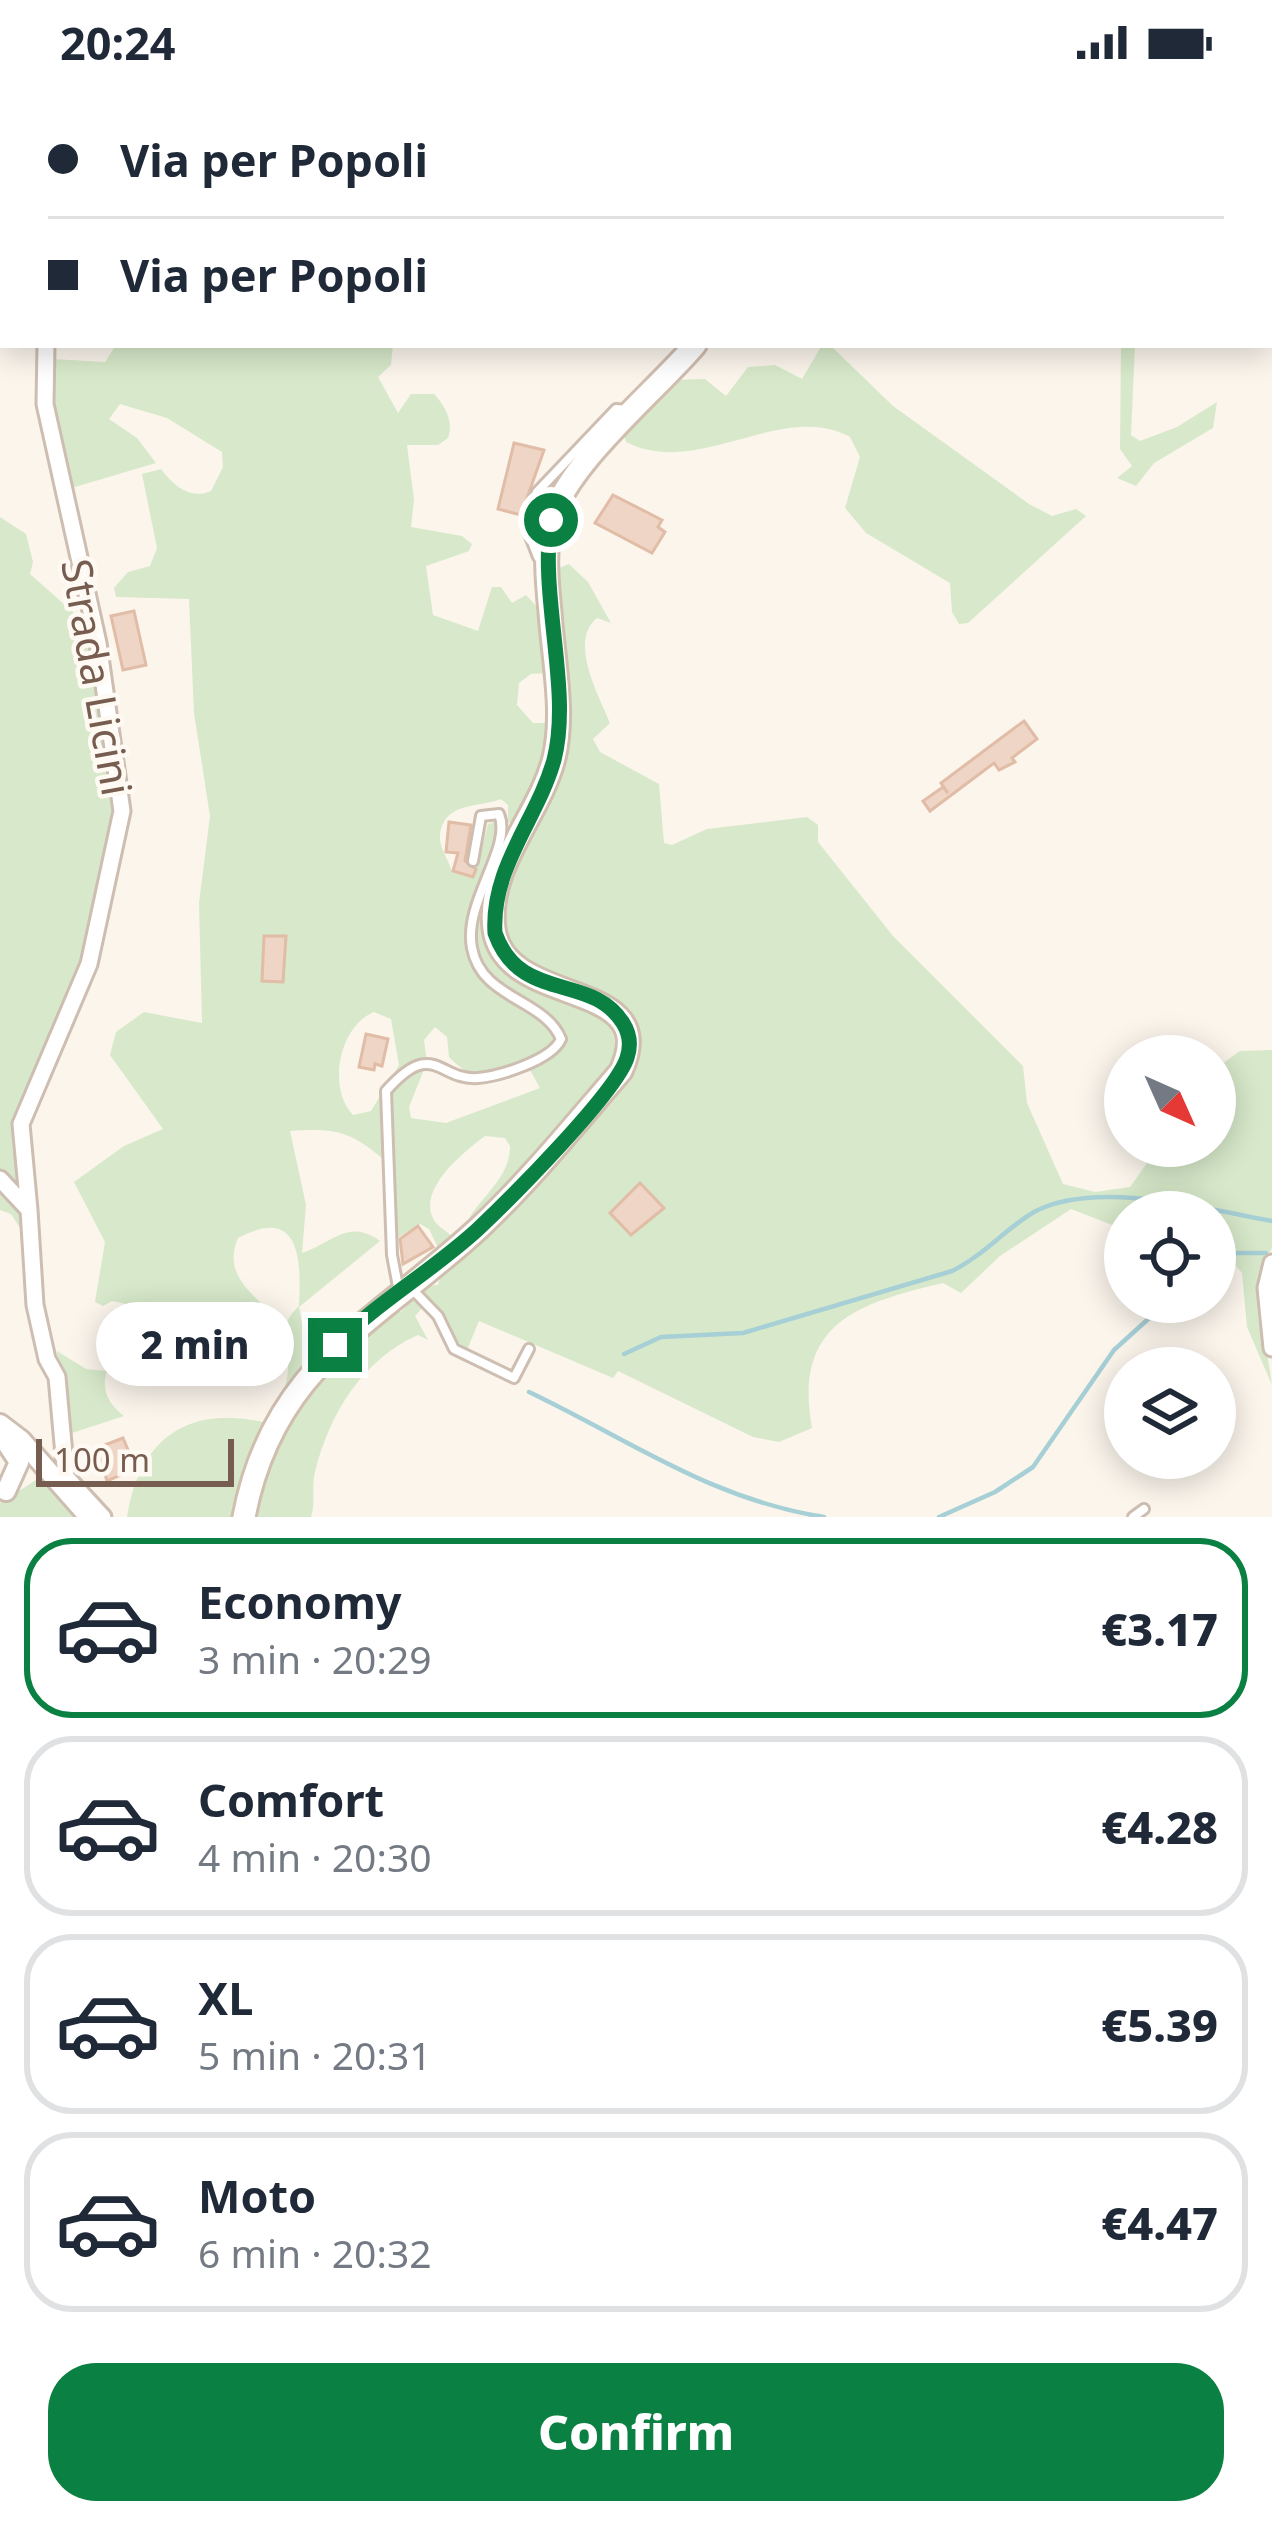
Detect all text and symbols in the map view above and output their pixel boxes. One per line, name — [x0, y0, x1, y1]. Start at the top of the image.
text: 20:24 — [60, 12, 176, 73]
text: Via per Popoli — [120, 129, 428, 190]
text: Via per Popoli — [120, 244, 428, 305]
route start — [524, 493, 578, 547]
street label: Strada Licini — [49, 554, 147, 800]
north arrow — [1104, 1035, 1236, 1167]
map controls — [1104, 1035, 1236, 1479]
button: locate — [1104, 1191, 1236, 1323]
callout: 2 min — [95, 1303, 293, 1387]
text: 2 min — [141, 1317, 249, 1370]
route end — [308, 1318, 362, 1372]
button: layers — [1104, 1347, 1236, 1479]
scale bar — [36, 1433, 234, 1486]
text: 100 m — [54, 1437, 150, 1482]
text: Economy — [198, 1571, 402, 1632]
icon: car — [54, 1574, 162, 1682]
text: €3.17 — [1101, 1598, 1218, 1659]
text: 3 min · 20:29 — [198, 1632, 432, 1685]
text: Comfort — [198, 1769, 384, 1830]
icon: car — [54, 1772, 162, 1880]
text: €4.28 — [1101, 1796, 1218, 1857]
text: 4 min · 20:30 — [198, 1830, 432, 1883]
text: XL — [198, 1967, 253, 2028]
icon: car — [54, 1970, 162, 2078]
text: €5.39 — [1101, 1994, 1218, 2055]
text: 5 min · 20:31 — [198, 2028, 432, 2081]
text: Moto — [198, 2165, 316, 2226]
icon: car — [54, 2168, 162, 2276]
text: €4.47 — [1101, 2192, 1218, 2253]
text: 6 min · 20:32 — [198, 2226, 432, 2279]
button: Confirm — [48, 2363, 1224, 2501]

